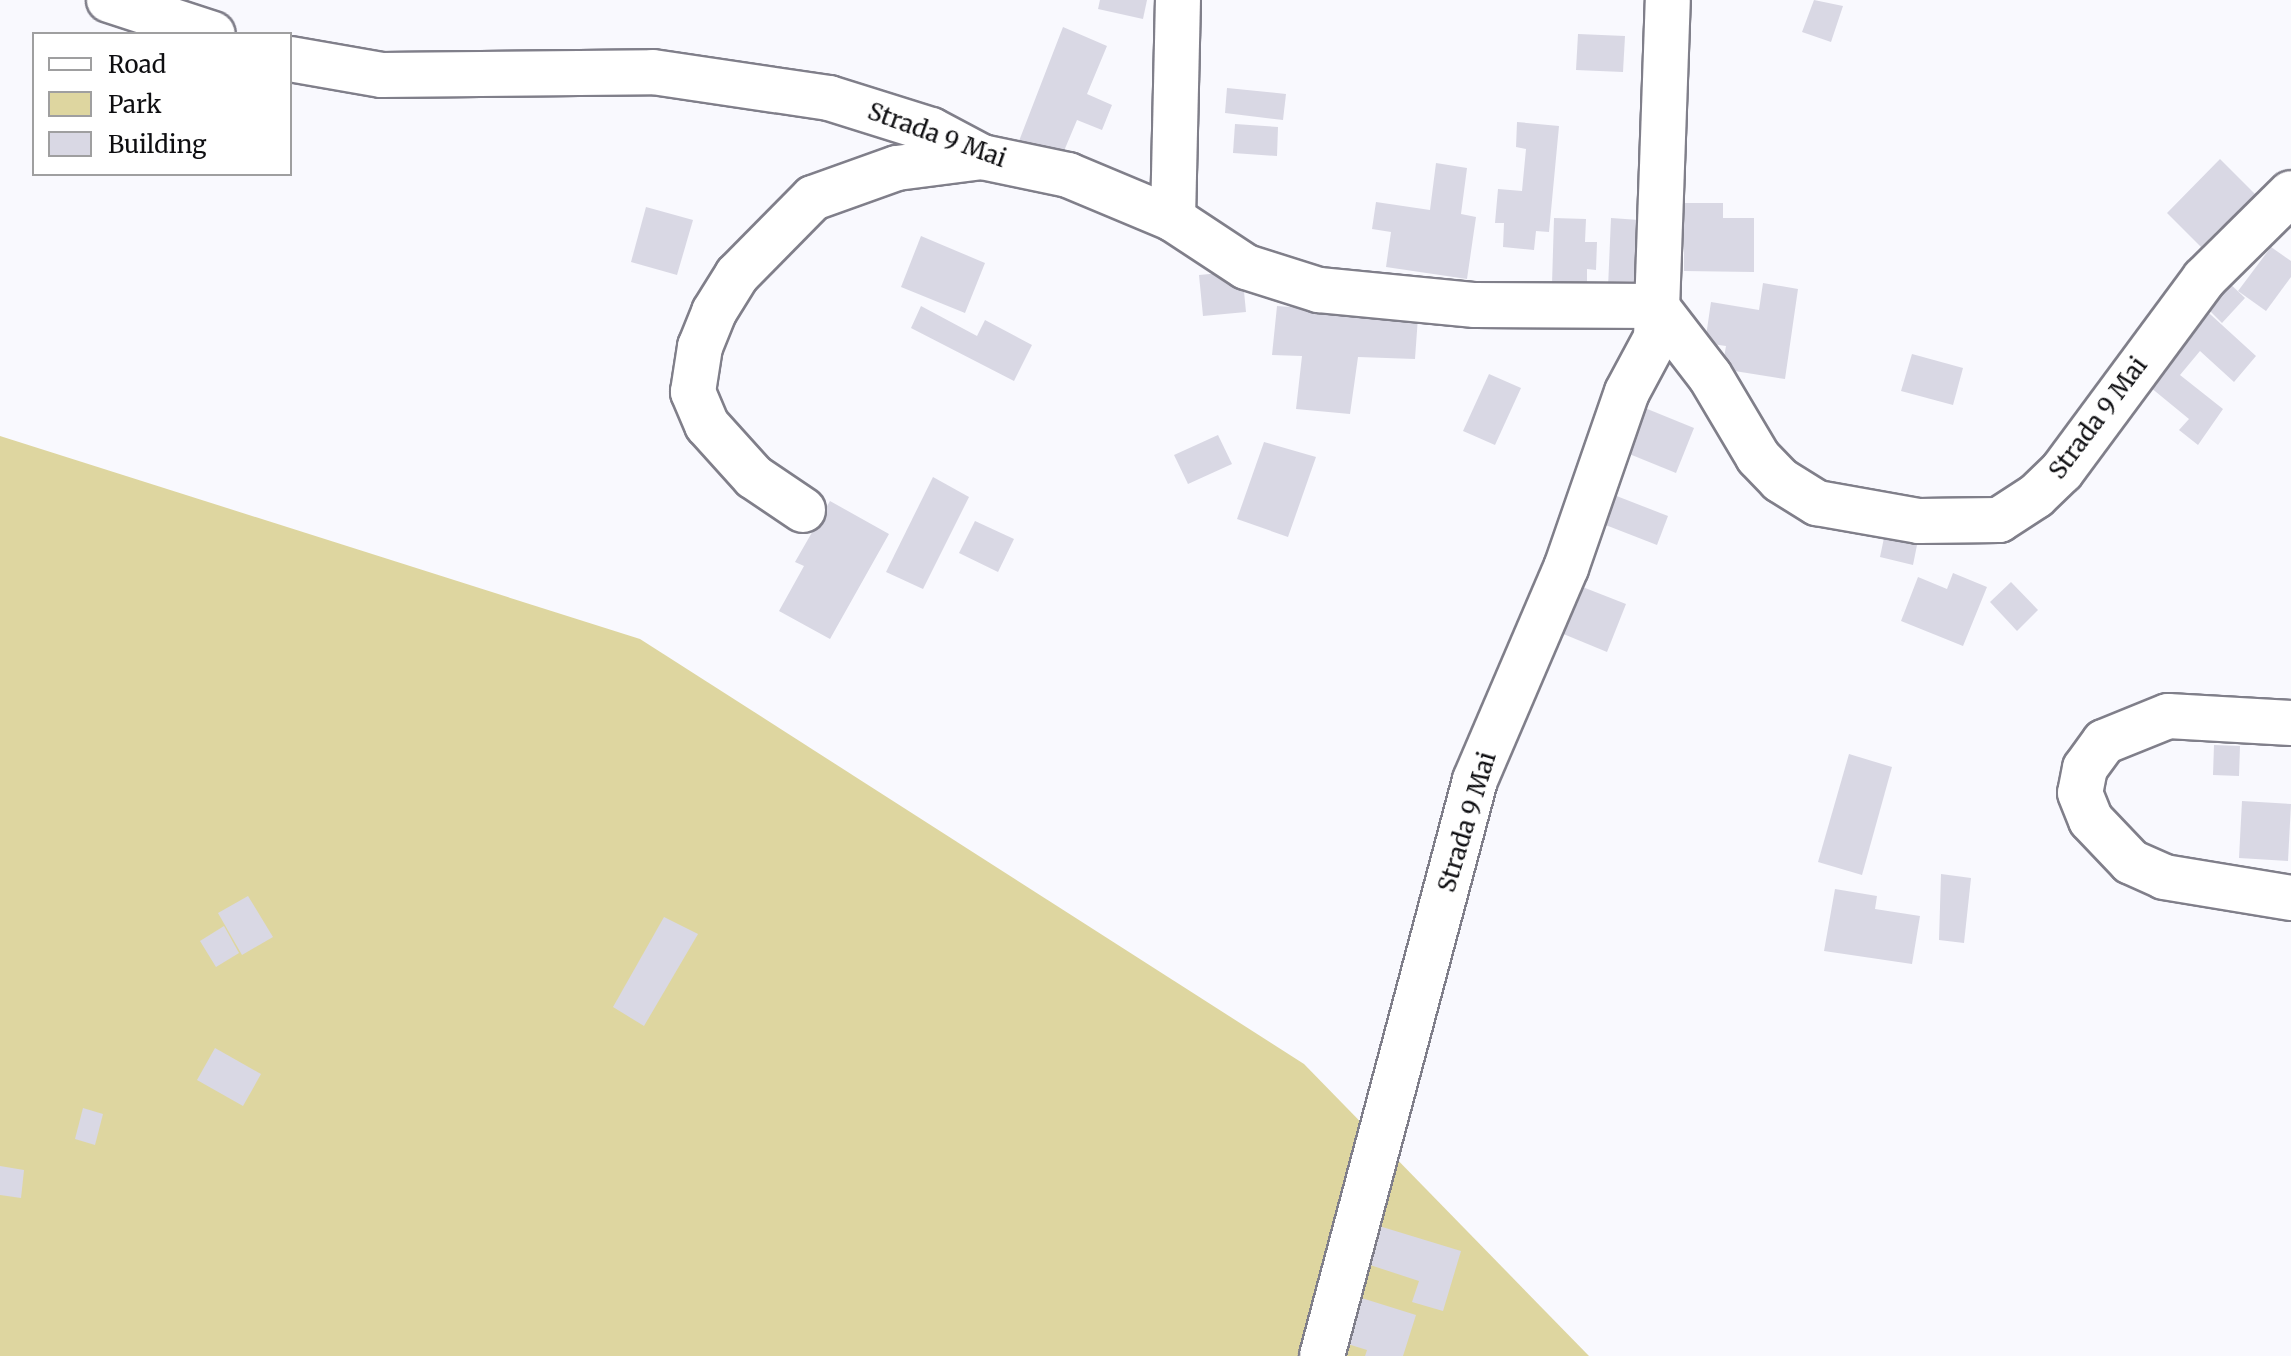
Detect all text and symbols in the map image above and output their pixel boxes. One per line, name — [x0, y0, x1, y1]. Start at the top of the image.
legend — [32, 32, 292, 176]
text: Road — [108, 49, 166, 80]
text: Park — [108, 89, 161, 120]
street label: Strada 9 Mai — [864, 97, 1010, 173]
text: Building — [108, 129, 207, 160]
street label: Strada 9 Mai — [2043, 351, 2153, 485]
street label: Strada 9 Mai — [1432, 748, 1502, 896]

